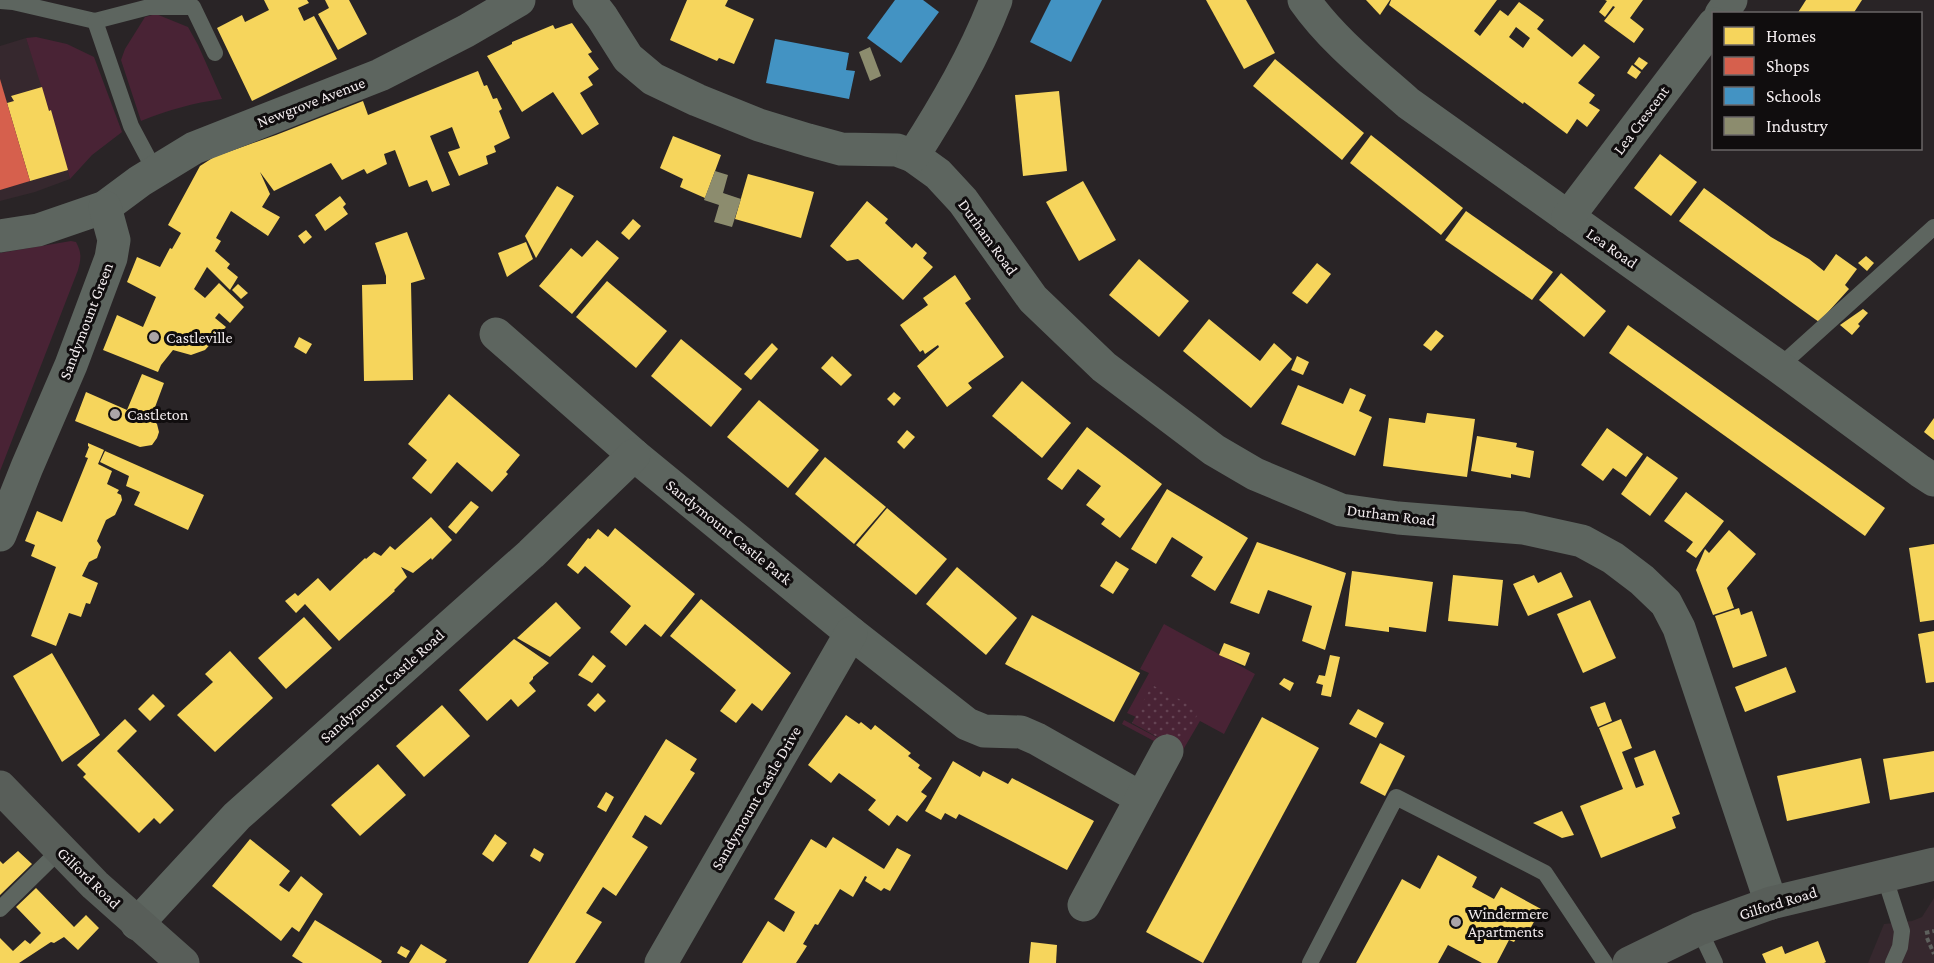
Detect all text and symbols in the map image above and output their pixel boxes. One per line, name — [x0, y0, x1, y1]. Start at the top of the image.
legend — [1712, 12, 1922, 150]
text: Homes — [1766, 26, 1816, 46]
text: Shops — [1766, 56, 1810, 76]
street label: Newgrove Avenue — [255, 74, 368, 131]
street label: Lea Crescent — [1610, 82, 1673, 157]
text: Schools — [1766, 86, 1821, 106]
text: Industry — [1766, 116, 1829, 136]
street label: Durham Road — [955, 196, 1021, 278]
street label: Lea Road — [1583, 224, 1641, 272]
street label: Sandymount Green — [56, 260, 117, 382]
place label: Castleville — [166, 329, 233, 346]
marker: Castleville — [147, 330, 161, 344]
place label: Castleton — [127, 406, 189, 423]
marker: Castleton — [108, 407, 122, 421]
street label: Sandymount Castle Park — [662, 476, 795, 589]
street label: Durham Road — [1346, 501, 1437, 529]
street label: Sandymount Castle Road — [317, 626, 448, 747]
street label: Sandymount Castle Drive — [708, 723, 805, 873]
street label: Gilford Road — [54, 844, 124, 912]
street label: Gilford Road — [1737, 883, 1819, 923]
place label: Windermere Apartments — [1468, 905, 1549, 941]
marker: Windermere Apartments — [1449, 915, 1463, 929]

